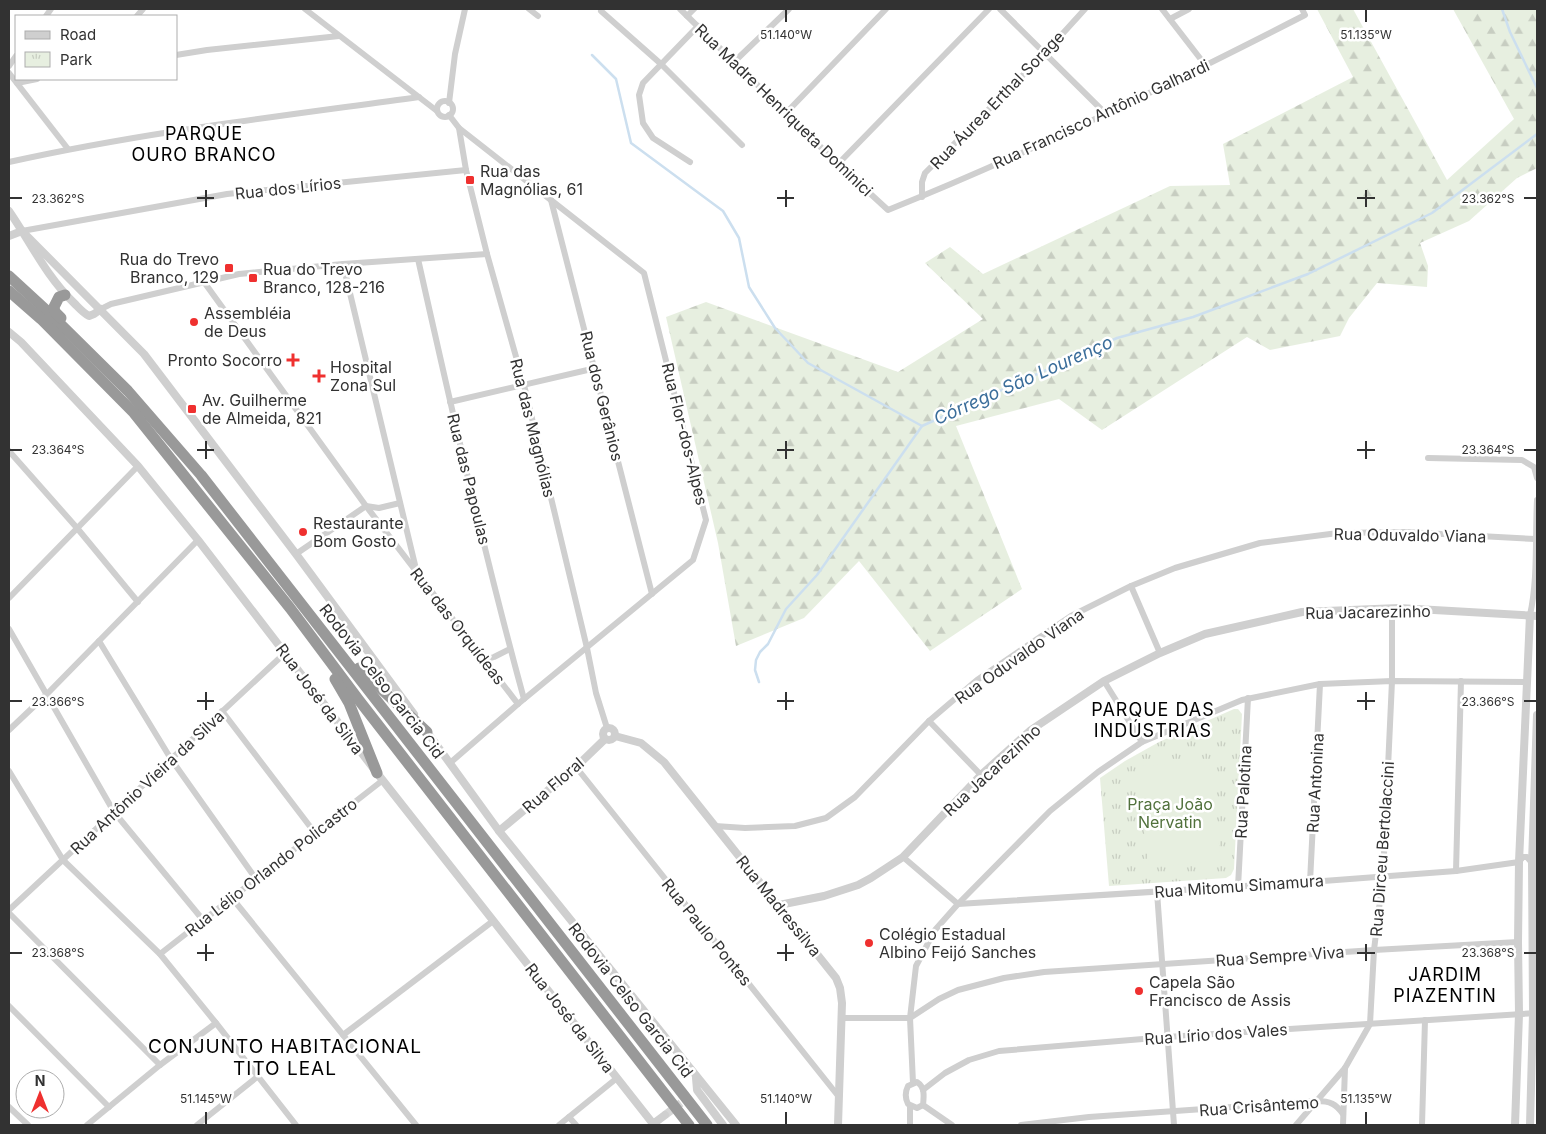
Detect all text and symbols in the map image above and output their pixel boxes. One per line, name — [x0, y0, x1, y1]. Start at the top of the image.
legend — [15, 15, 178, 80]
street label: Rua Madre Henriqueta Dominici — [691, 20, 877, 200]
text: Road — [60, 25, 96, 44]
text: 51.140°W — [760, 27, 812, 42]
street label: Rua Áurea Erthal Sorage — [926, 27, 1068, 173]
text: 51.135°W — [1340, 27, 1392, 42]
text: Park — [60, 50, 93, 69]
street label: Rua Francisco Antônio Galhardi — [990, 55, 1212, 173]
district label: PARQUE OURO BRANCO — [132, 123, 276, 165]
place label: Rua das Magnólias, 61 — [480, 161, 583, 199]
street label: Rua dos Lírios — [234, 172, 342, 204]
marker: Rua das Magnólias, 61 — [464, 174, 476, 186]
text: 23.362°S — [32, 191, 85, 206]
text: 23.362°S — [1462, 191, 1515, 206]
place label: Rua do Trevo Branco, 129 — [119, 249, 219, 287]
place label: Rua do Trevo Branco, 128-216 — [263, 259, 385, 297]
marker: Rua do Trevo Branco, 129 — [223, 262, 235, 274]
marker: Rua do Trevo Branco, 128-216 — [247, 272, 259, 284]
place label: Assembléia de Deus — [204, 303, 291, 341]
marker: Assembléia de Deus — [188, 316, 200, 328]
street label: Rua dos Gerânios — [576, 329, 628, 463]
water label: Córrego São Lourenço — [930, 331, 1116, 429]
place label: Pronto Socorro — [168, 350, 282, 370]
marker: Pronto Socorro — [286, 353, 300, 367]
street label: Rua das Magnólias — [506, 356, 560, 500]
place label: Hospital Zona Sul — [330, 357, 396, 395]
street label: Rua Flor-dos-Alpes — [658, 361, 712, 507]
marker: Hospital Zona Sul — [312, 369, 326, 383]
place label: Av. Guilherme de Almeida, 821 — [202, 390, 322, 428]
marker: Av. Guilherme de Almeida, 821 — [186, 403, 198, 415]
street label: Rua das Papoulas — [443, 411, 495, 547]
text: 23.364°S — [31, 442, 85, 457]
text: 23.364°S — [1461, 442, 1515, 457]
place label: Restaurante Bom Gosto — [313, 513, 403, 551]
street label: Rua Oduvaldo Viana — [1333, 524, 1487, 546]
marker: Restaurante Bom Gosto — [297, 526, 309, 538]
street label: Rua das Orquídeas — [406, 564, 510, 688]
street label: Rodovia Celso Garcia Cid — [315, 600, 449, 762]
street label: Rua Jacarezinho — [1305, 601, 1431, 623]
street label: Rua Oduvaldo Viana — [951, 604, 1087, 708]
street label: Rua José da Silva — [272, 640, 368, 758]
text: 23.366°S — [31, 694, 85, 709]
text: 23.366°S — [1461, 694, 1515, 709]
district label: PARQUE DAS INDÚSTRIAS — [1091, 699, 1215, 741]
street label: Rua Antônio Vieira da Silva — [66, 706, 228, 858]
street label: Rua Jacarezinho — [939, 720, 1045, 820]
street label: Rua Antonina — [1302, 732, 1328, 834]
street label: Rua Palotina — [1231, 745, 1255, 839]
street label: Rua Floral — [518, 753, 588, 817]
street label: Rua Dirceu Bertolaccini — [1366, 761, 1398, 937]
street label: Rua Lélio Orlando Policastro — [181, 794, 361, 940]
park label: Praça João Nervatin — [1127, 794, 1213, 832]
street label: Rua Madressilva — [732, 851, 826, 961]
street label: Rua Mitomu Simamura — [1154, 870, 1324, 902]
street label: Rua Paulo Pontes — [658, 874, 756, 990]
street label: Rodovia Celso Garcia Cid — [564, 919, 698, 1081]
place label: Colégio Estadual Albino Feijó Sanches — [879, 924, 1036, 962]
marker: Colégio Estadual Albino Feijó Sanches — [863, 937, 875, 949]
street label: Rua Sempre Viva — [1215, 942, 1345, 970]
text: 23.368°S — [32, 945, 85, 960]
text: 23.368°S — [1462, 945, 1515, 960]
street label: Rua José da Silva — [521, 959, 619, 1077]
district label: JARDIM PIAZENTIN — [1393, 964, 1497, 1006]
place label: Capela São Francisco de Assis — [1149, 972, 1291, 1010]
marker: Capela São Francisco de Assis — [1133, 985, 1145, 997]
street label: Rua Lírio dos Vales — [1144, 1019, 1288, 1049]
district label: CONJUNTO HABITACIONAL TITO LEAL — [148, 1035, 422, 1080]
north arrow — [15, 1069, 65, 1119]
text: N — [35, 1072, 45, 1089]
text: 51.145°W — [180, 1091, 232, 1106]
text: 51.140°W — [760, 1091, 812, 1106]
text: 51.135°W — [1340, 1091, 1392, 1106]
street label: Rua Crisântemo — [1198, 1092, 1320, 1120]

